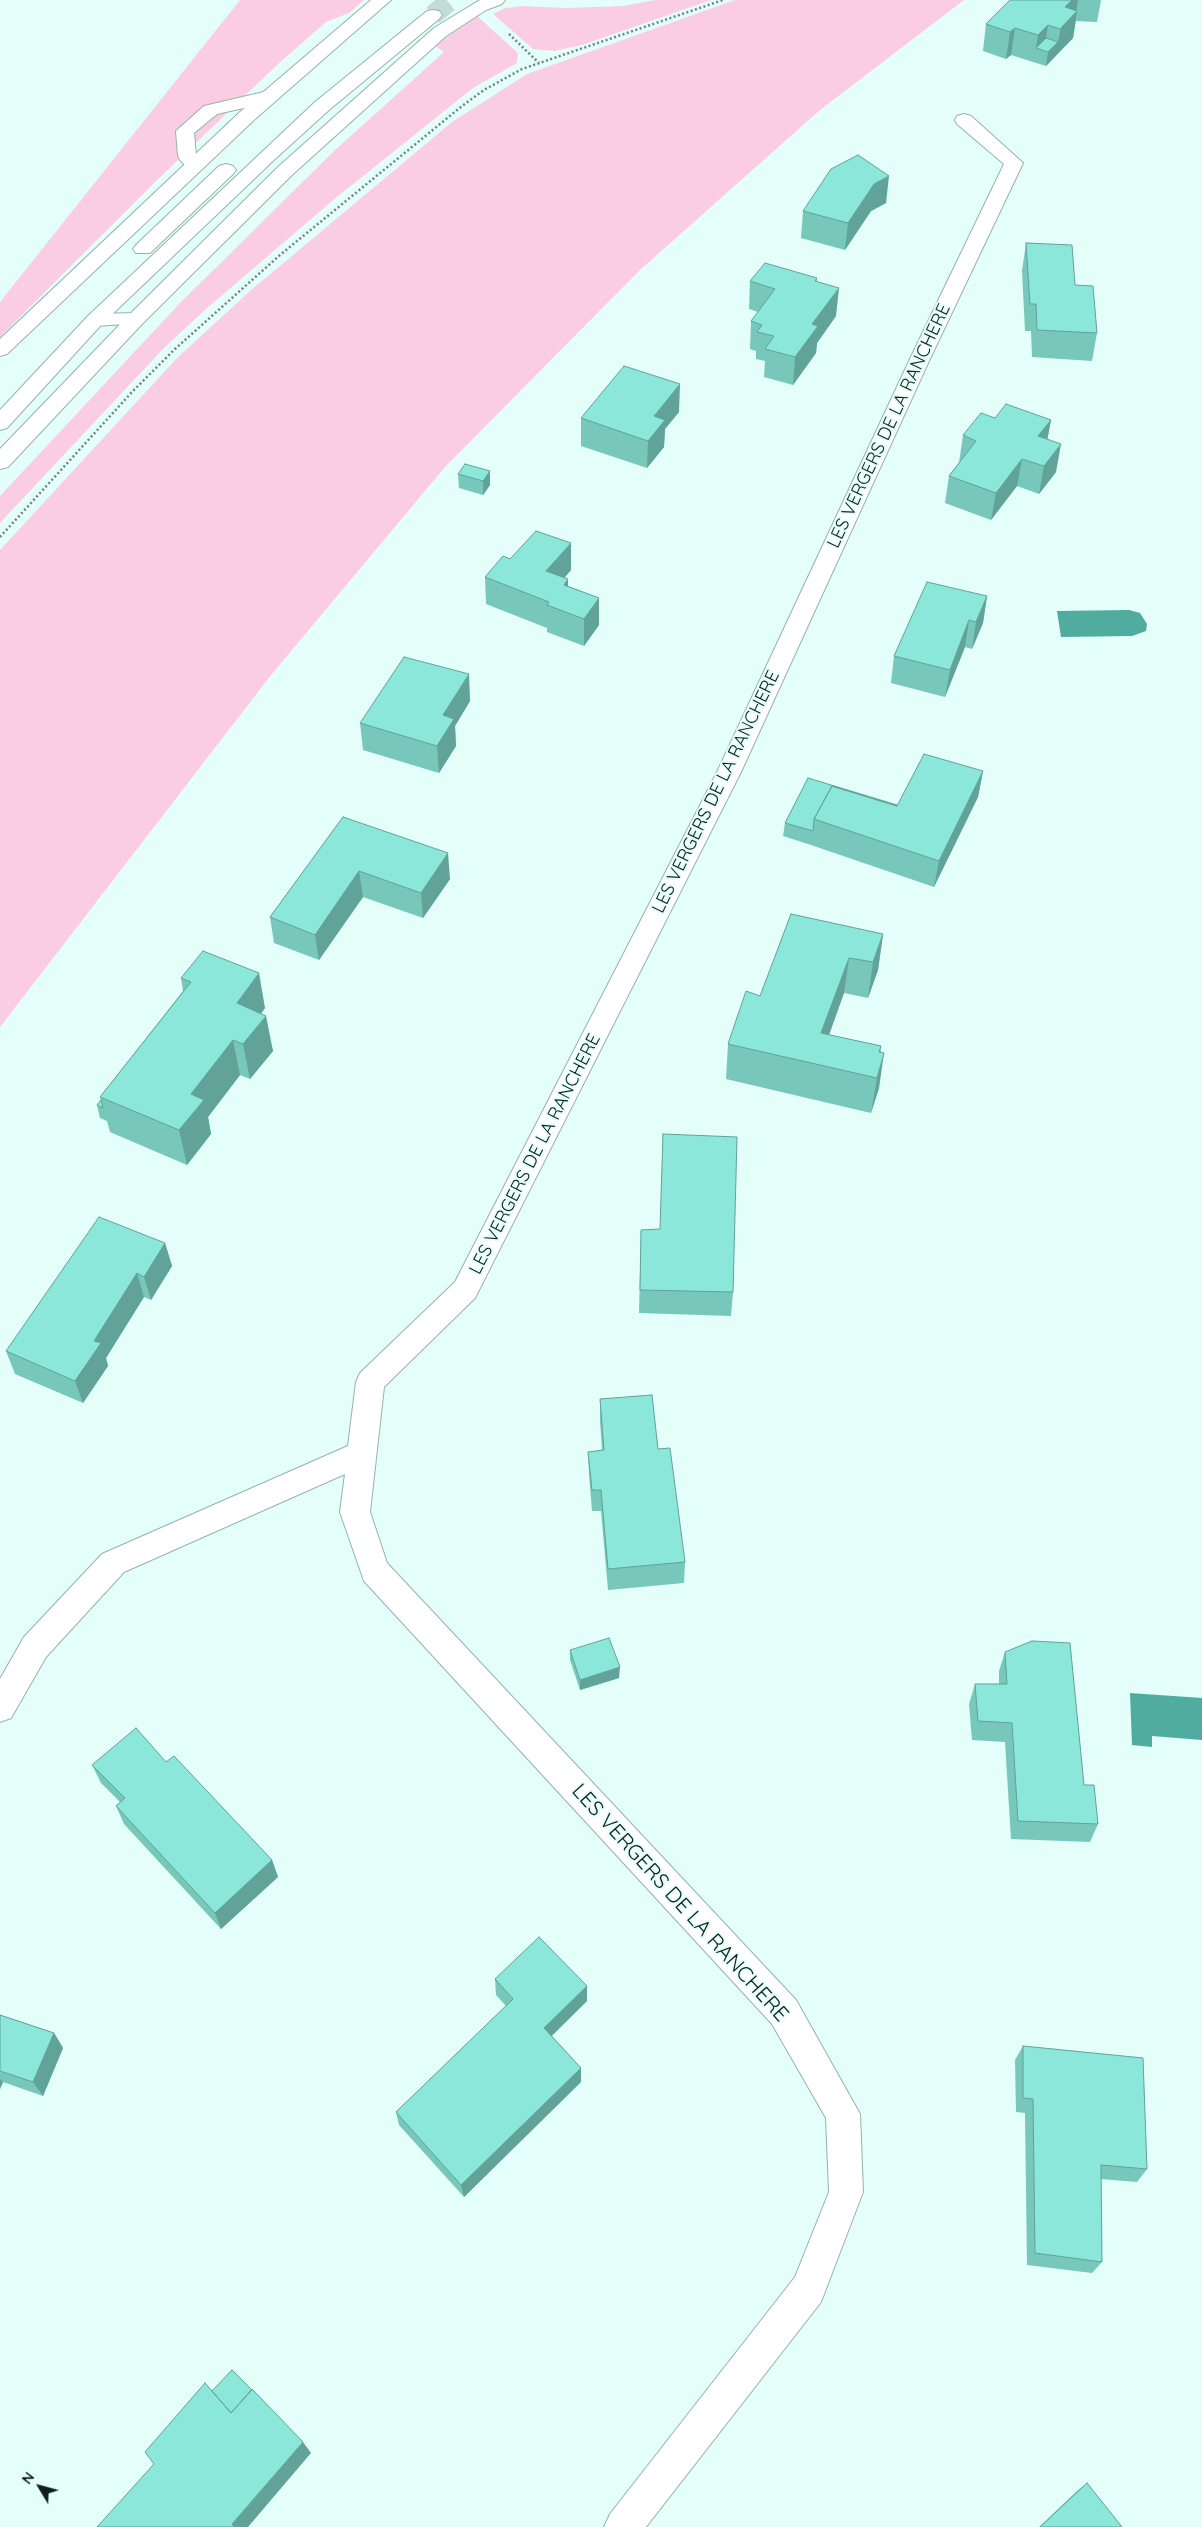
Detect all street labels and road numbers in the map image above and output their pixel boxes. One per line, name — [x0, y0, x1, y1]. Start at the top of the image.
street label: LES VERGERS DE LA RANCHERE — [823, 300, 955, 552]
street label: LES VERGERS DE LA RANCHERE — [648, 667, 784, 917]
street label: LES VERGERS DE LA RANCHERE — [465, 1030, 605, 1278]
street label: LES VERGERS DE LA RANCHERE — [566, 1779, 794, 2027]

